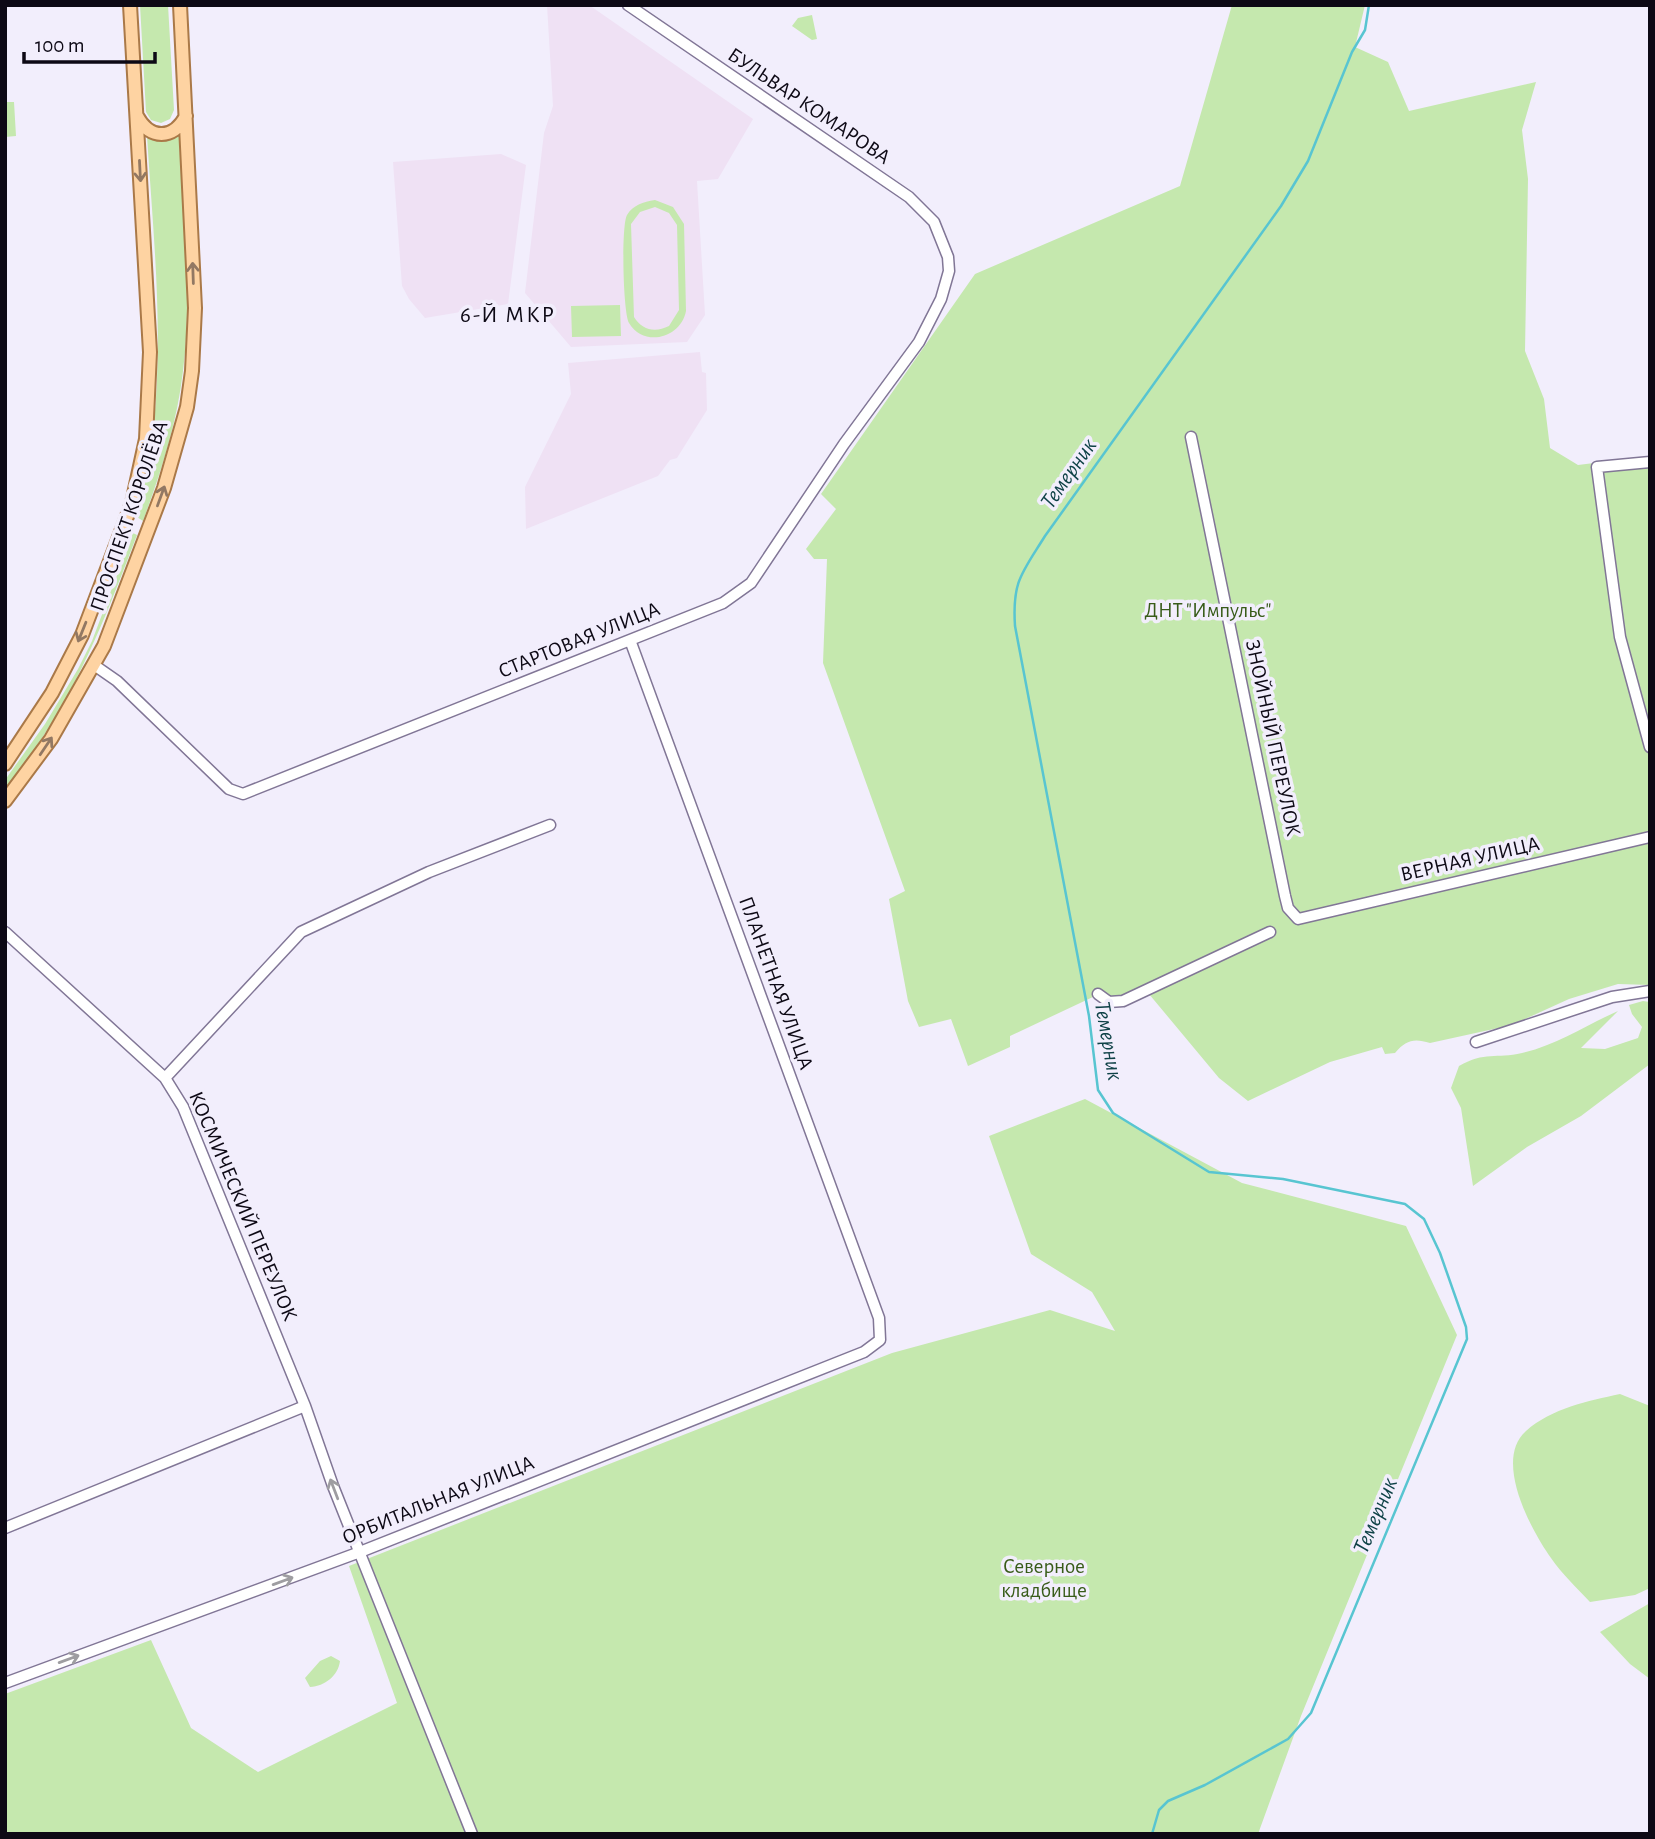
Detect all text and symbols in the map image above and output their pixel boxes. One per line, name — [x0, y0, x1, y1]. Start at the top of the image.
scale bar — [24, 21, 156, 65]
text: 100 m — [35, 35, 85, 56]
street label: БУЛЬВАР КОМАРОВА — [724, 44, 894, 168]
one-way arrow — [133, 159, 146, 182]
one-way arrow — [187, 261, 200, 284]
district label: 6-Й МКР — [460, 303, 556, 327]
street label: ПРОСПЕКТ КОРОЛЁВА — [86, 418, 171, 614]
water label: Темерник — [1037, 434, 1102, 513]
one-way arrow — [156, 485, 168, 507]
street label: СТАРТОВАЯ УЛИЦА — [495, 598, 663, 682]
park label: ДНТ "Импульс" — [1144, 600, 1272, 621]
one-way arrow — [75, 621, 88, 643]
street label: ЗНОЙНЫЙ ПЕРЕУЛОК — [1242, 638, 1305, 838]
one-way arrow — [39, 737, 53, 757]
street label: ВЕРНАЯ УЛИЦА — [1398, 833, 1542, 885]
street label: ПЛАНЕТНАЯ УЛИЦА — [735, 894, 817, 1072]
water label: Темерник — [1090, 1000, 1126, 1083]
street label: КОСМИЧЕСКИЙ ПЕРЕУЛОК — [185, 1088, 302, 1324]
street label: ОРБИТАЛЬНАЯ УЛИЦА — [339, 1452, 537, 1548]
water label: Темерник — [1350, 1474, 1402, 1557]
one-way arrow — [327, 1479, 340, 1500]
park label: Северное кладбище — [1001, 1556, 1087, 1601]
one-way arrow — [271, 1573, 293, 1586]
one-way arrow — [58, 1652, 80, 1665]

